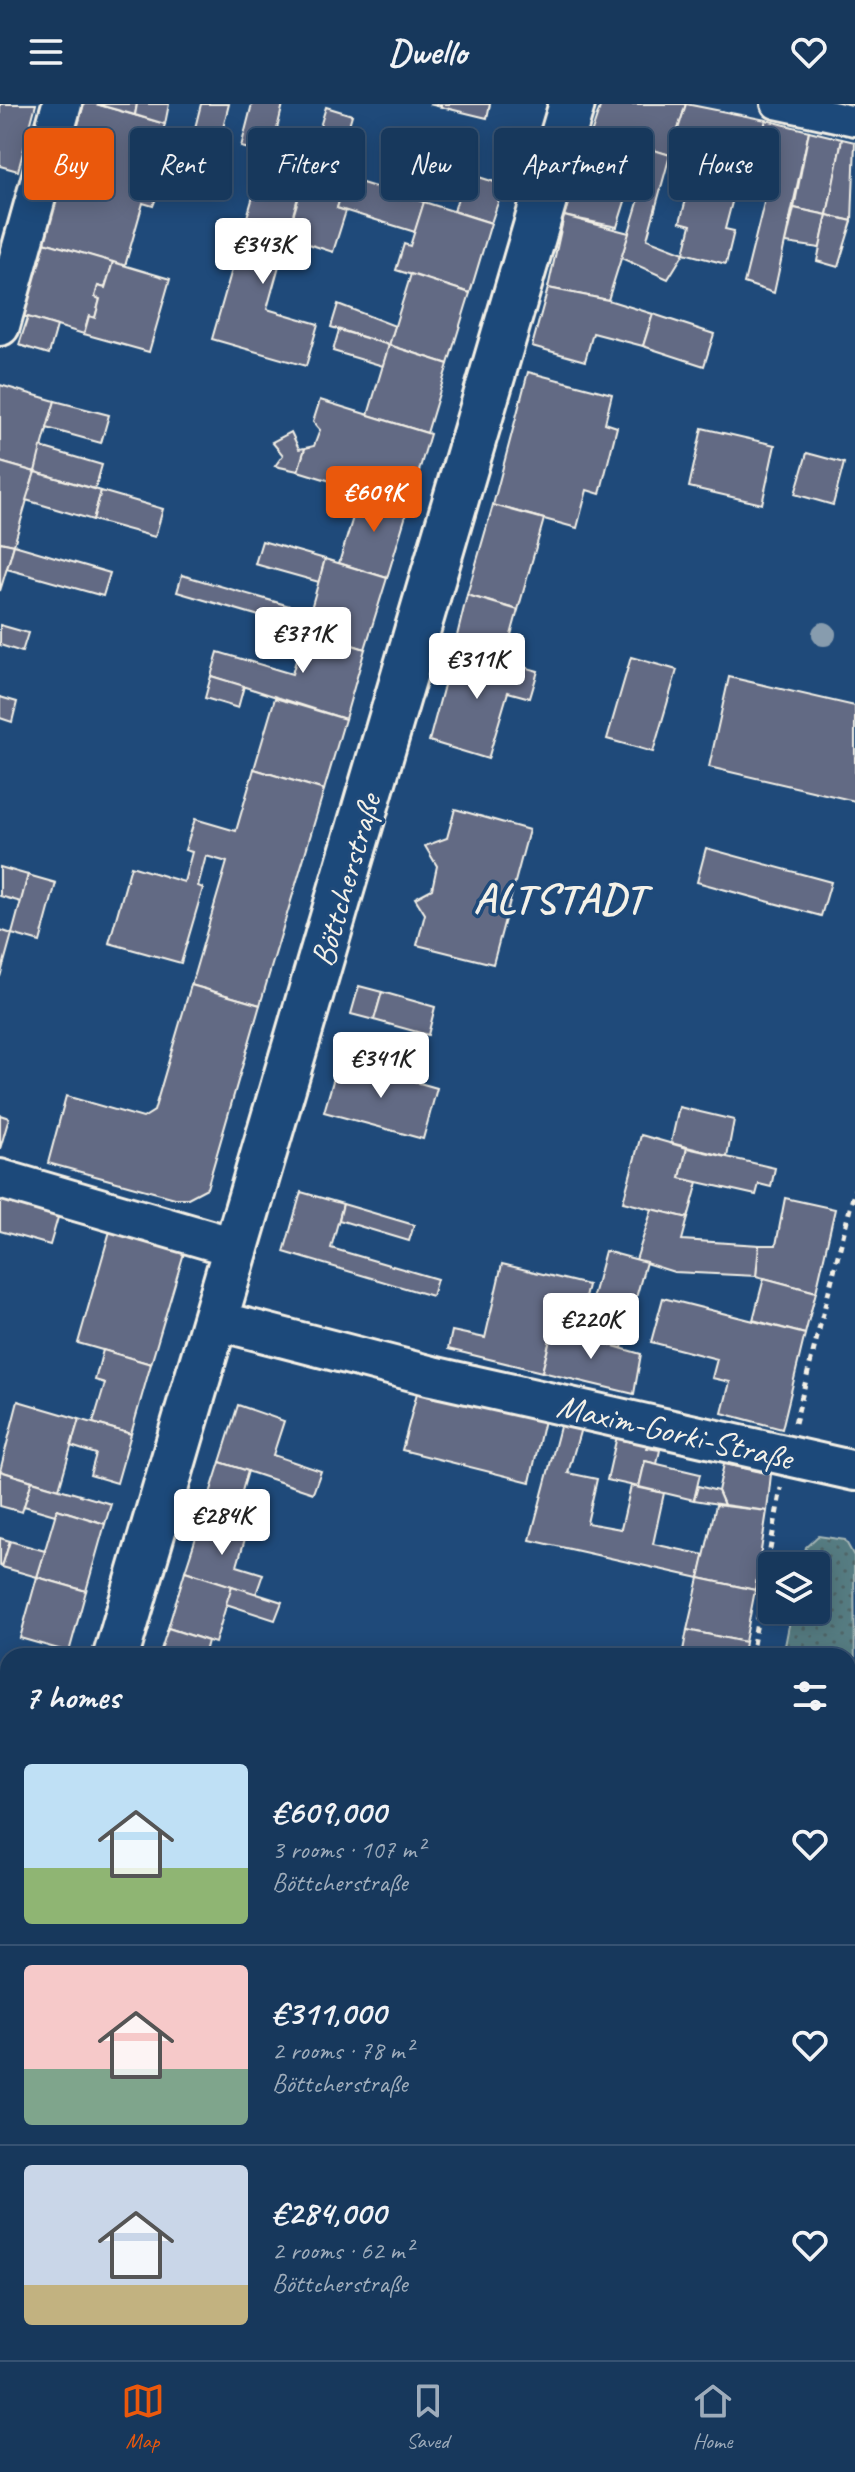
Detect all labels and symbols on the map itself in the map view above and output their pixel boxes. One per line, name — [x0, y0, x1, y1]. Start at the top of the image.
pin: €343K — [207, 218, 319, 286]
pin: €609K — [318, 466, 430, 534]
pin: €371K — [247, 607, 359, 675]
pin: €311K — [421, 633, 533, 701]
street label: Böttcherstraße — [300, 786, 391, 971]
district label: ALTSTADT — [474, 872, 653, 925]
pin: €341K — [325, 1032, 437, 1100]
pin: €220K — [535, 1293, 647, 1361]
street label: Maxim-Gorki-Straße — [553, 1384, 800, 1480]
pin: €284K — [166, 1489, 278, 1557]

